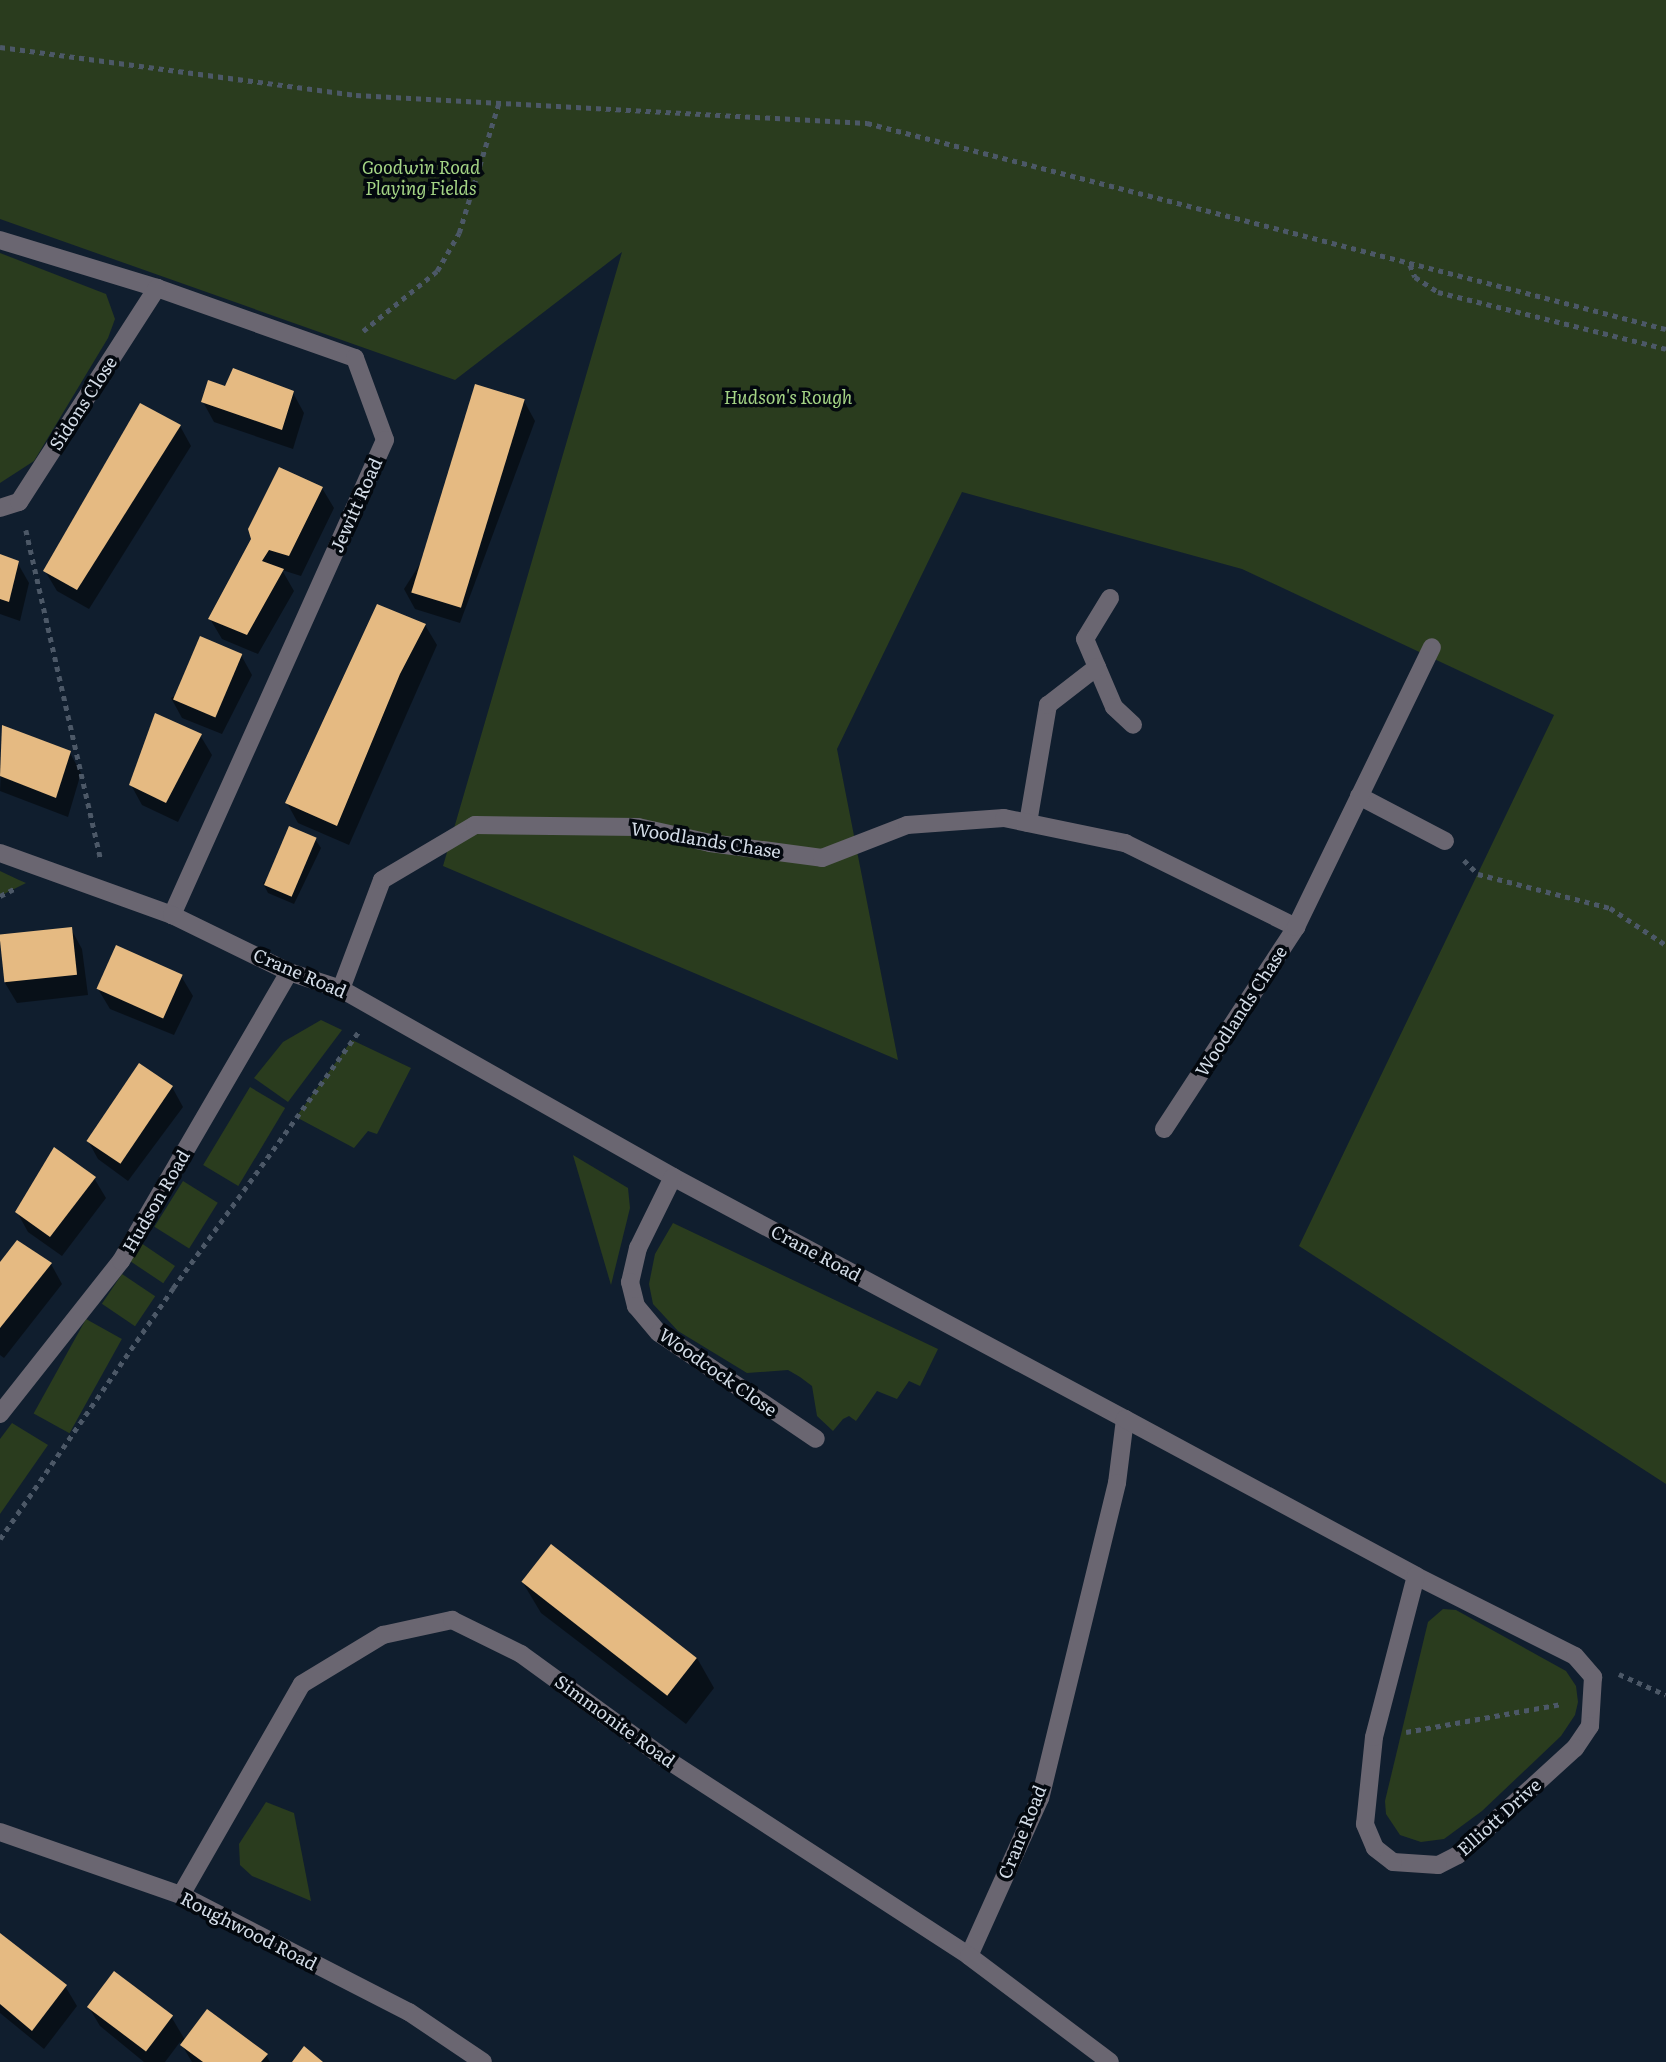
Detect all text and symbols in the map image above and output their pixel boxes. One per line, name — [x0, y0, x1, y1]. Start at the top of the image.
park label: Goodwin Road Playing Fields — [362, 157, 480, 200]
street label: Sidons Close — [45, 352, 121, 454]
park label: Hudson's Rough — [724, 386, 852, 408]
street label: Jewitt Road — [326, 454, 386, 556]
street label: Woodlands Chase — [629, 817, 783, 863]
street label: Woodlands Chase — [1191, 942, 1291, 1080]
street label: Crane Road — [250, 944, 350, 1002]
street label: Hudson Road — [118, 1146, 194, 1256]
street label: Crane Road — [767, 1220, 865, 1286]
street label: Woodcock Close — [655, 1323, 781, 1421]
street label: Simmonite Road — [551, 1670, 679, 1772]
street label: Elliott Drive — [1453, 1774, 1545, 1860]
street label: Crane Road — [993, 1782, 1051, 1882]
street label: Roughwood Road — [177, 1887, 321, 1975]

